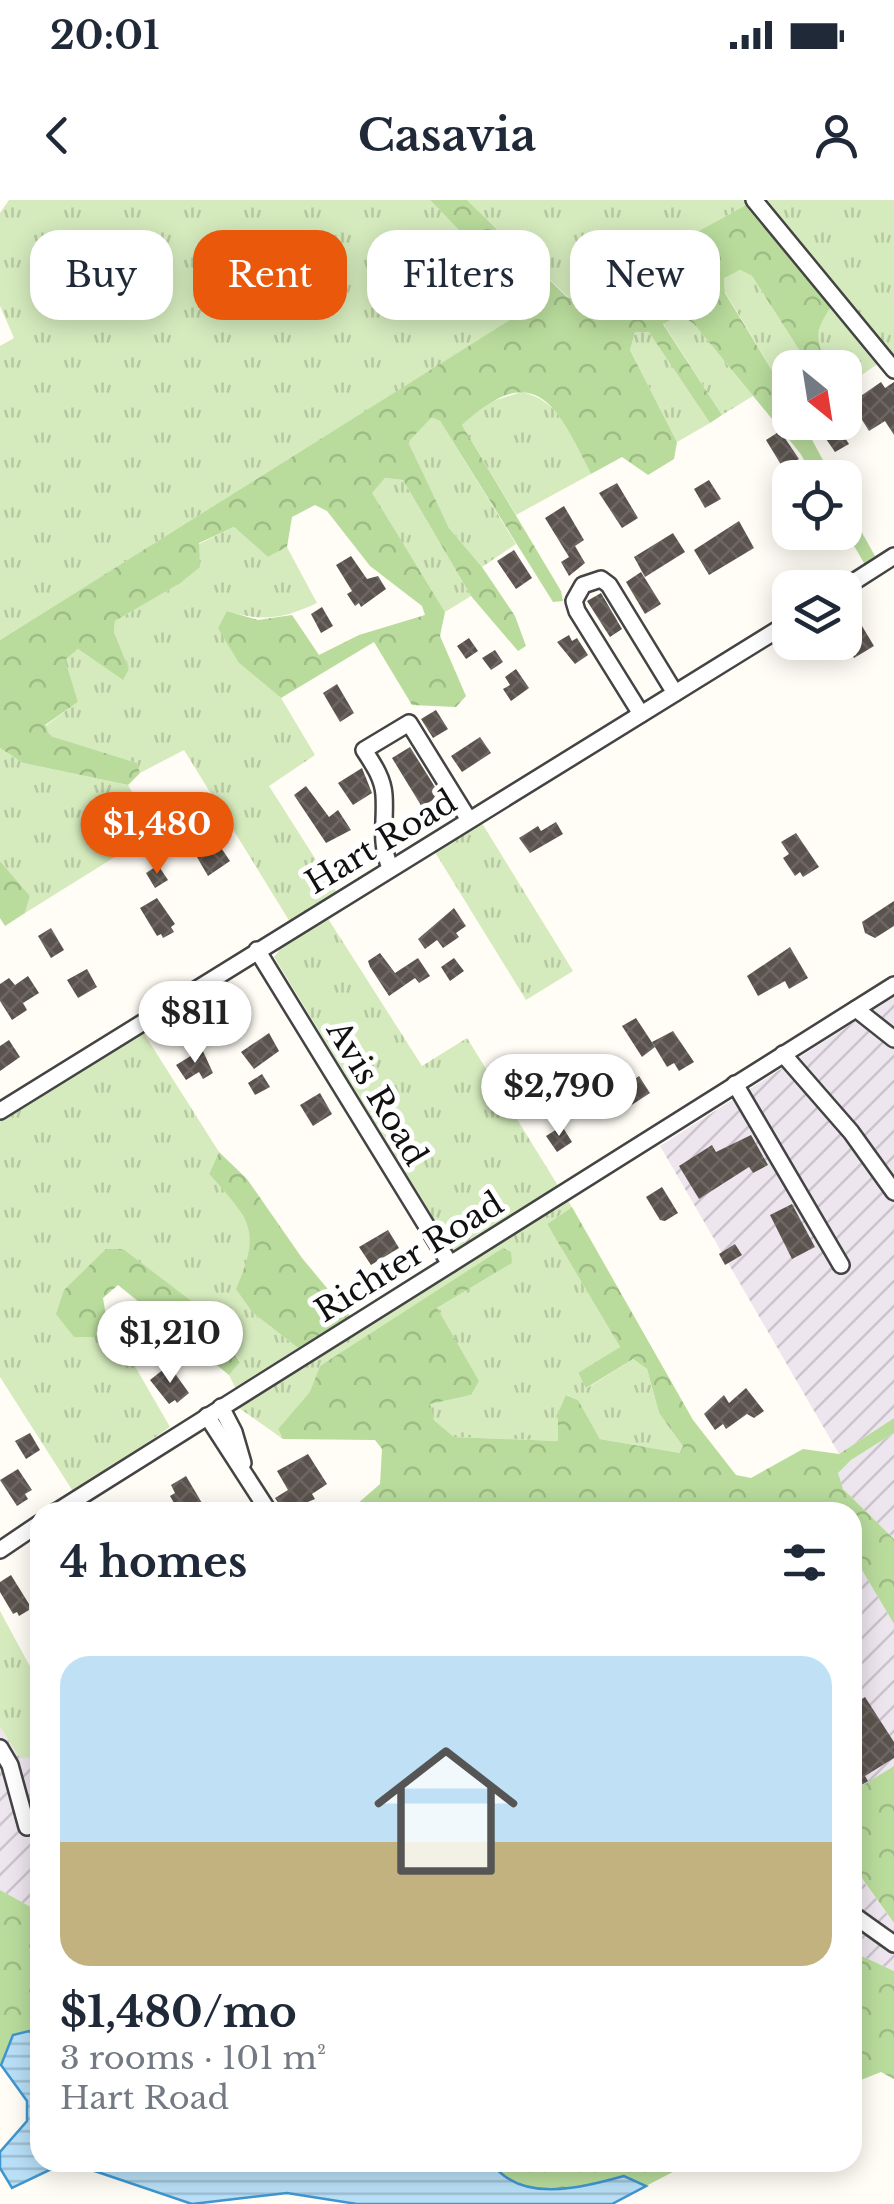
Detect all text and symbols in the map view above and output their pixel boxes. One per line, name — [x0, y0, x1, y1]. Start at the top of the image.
text: 20:01 — [50, 12, 159, 59]
text: Casavia — [358, 107, 536, 163]
icon: back — [30, 108, 85, 163]
icon: person — [809, 108, 864, 163]
chip: Buy — [30, 230, 173, 320]
chip: Rent — [193, 230, 347, 320]
chip: Filters — [367, 230, 550, 320]
chip: New — [570, 230, 720, 320]
north arrow — [772, 350, 862, 440]
map controls — [772, 350, 862, 660]
button: locate — [772, 460, 862, 550]
button: layers — [772, 570, 862, 660]
street label: Hart Road — [298, 781, 464, 903]
pin: $1,480 — [76, 792, 238, 877]
text: $1,480 — [103, 804, 211, 844]
pin: $811 — [136, 981, 254, 1066]
text: $811 — [161, 993, 229, 1033]
street label: Avis Road — [318, 1012, 436, 1173]
pin: $2,790 — [478, 1054, 640, 1139]
text: $2,790 — [503, 1066, 615, 1106]
street label: Richter Road — [307, 1183, 511, 1331]
pin: $1,210 — [89, 1301, 251, 1386]
text: $1,210 — [119, 1313, 221, 1353]
icon: filters — [777, 1535, 832, 1590]
text: 4 homes — [60, 1536, 247, 1588]
icon: home — [356, 1721, 536, 1901]
text: $1,480/mo — [60, 1986, 297, 2038]
text: 3 rooms · 101 m² — [60, 2038, 326, 2078]
text: Hart Road — [60, 2078, 229, 2118]

